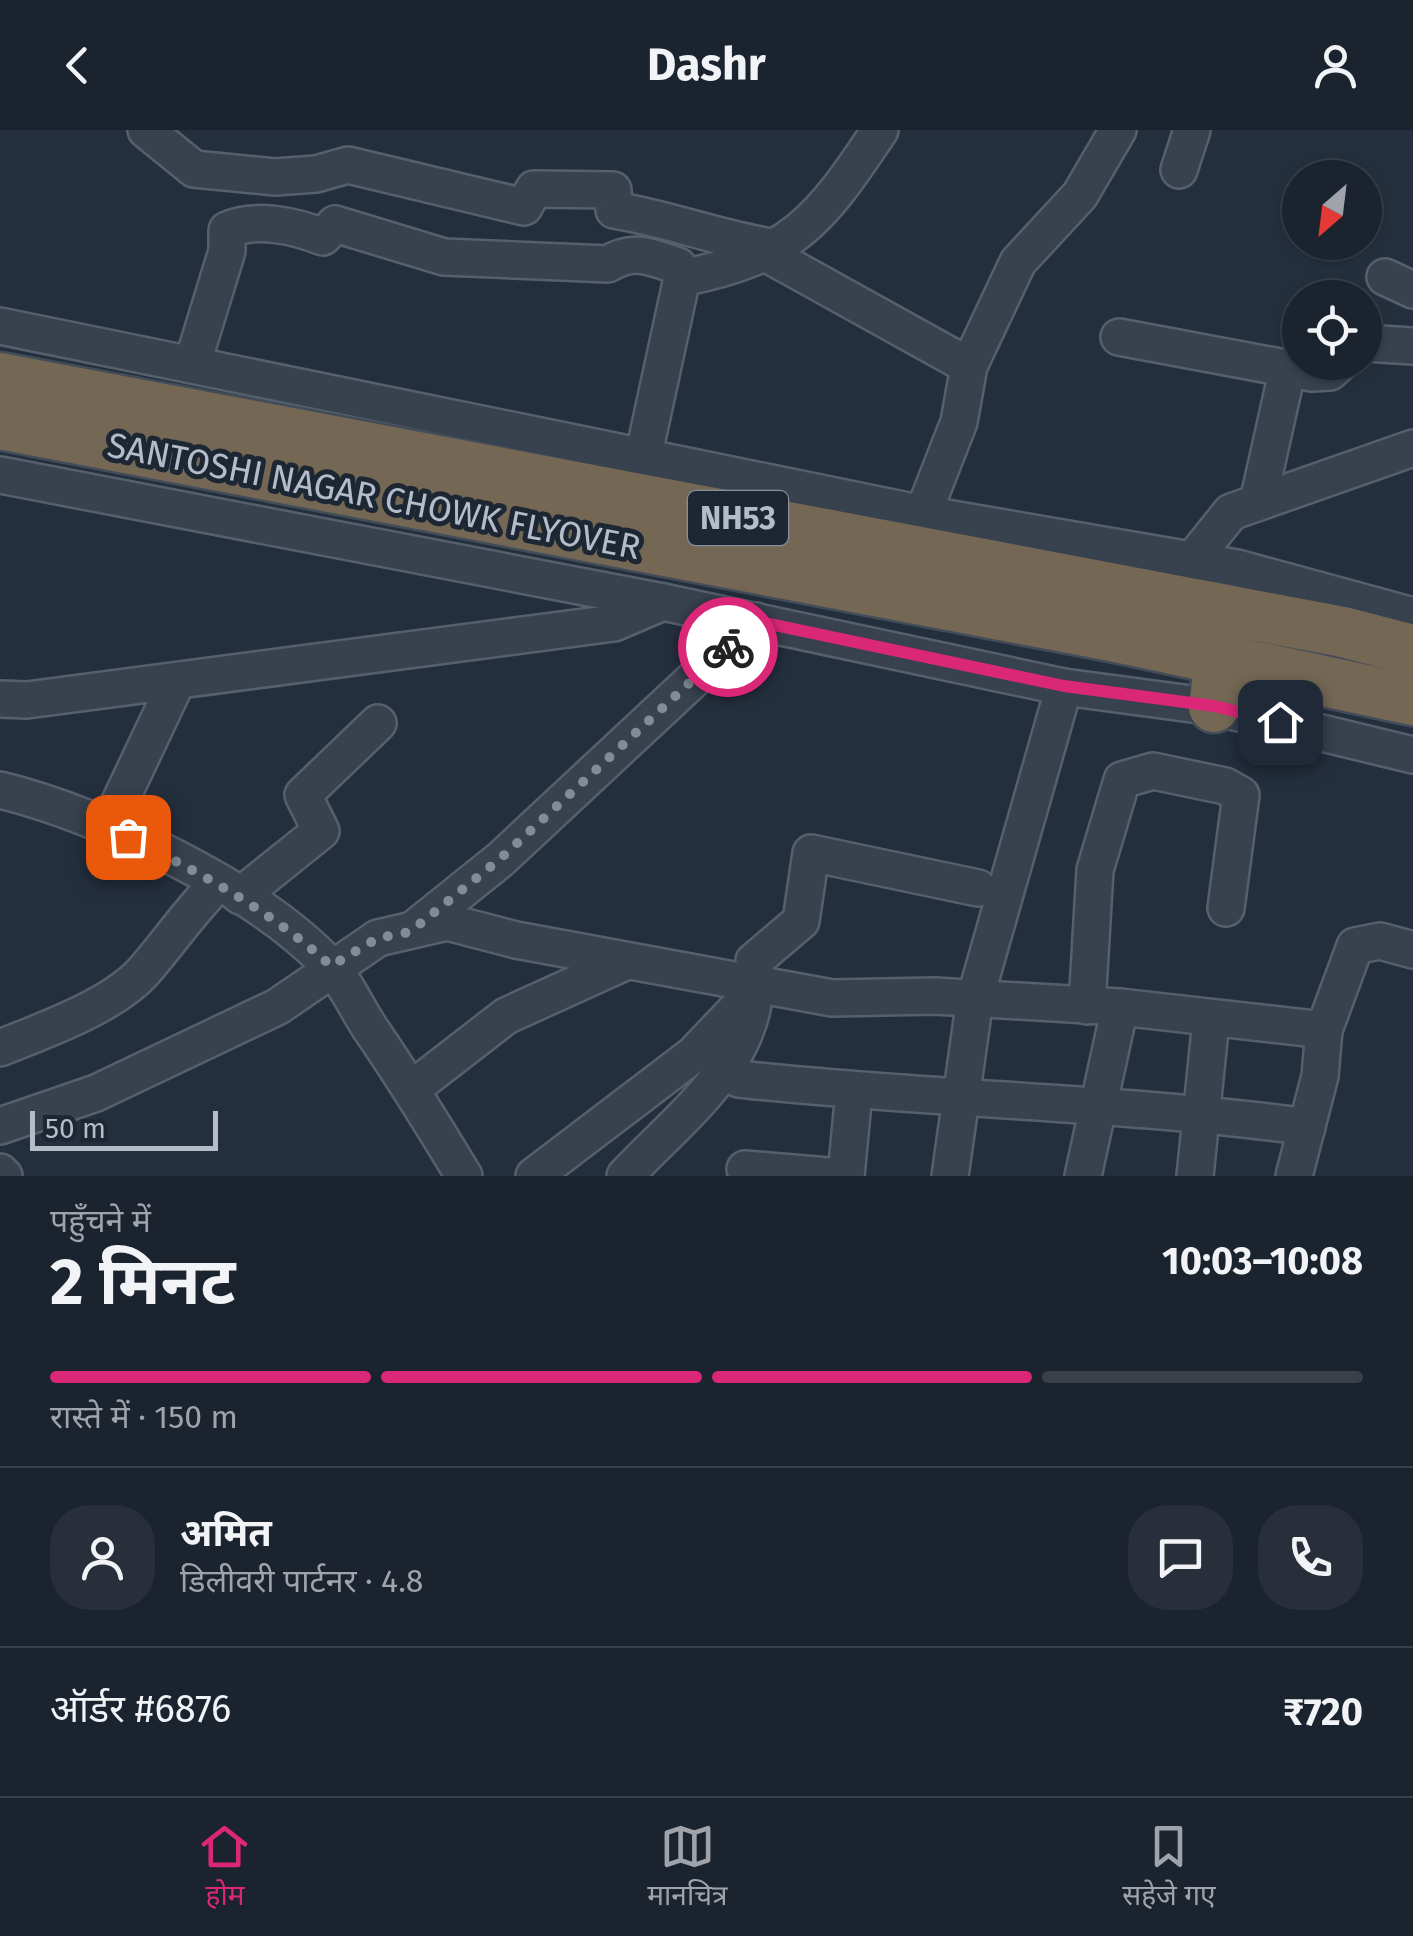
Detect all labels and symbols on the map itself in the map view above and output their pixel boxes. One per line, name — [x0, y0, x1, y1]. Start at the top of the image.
north arrow — [1282, 160, 1382, 260]
street label: SANTOSHI NAGAR CHOWK FLYOVER — [104, 424, 644, 568]
road number: NH53 — [688, 491, 788, 545]
courier — [678, 597, 778, 697]
pin — [1238, 680, 1323, 765]
pin — [86, 795, 171, 880]
scale bar — [30, 1106, 218, 1150]

